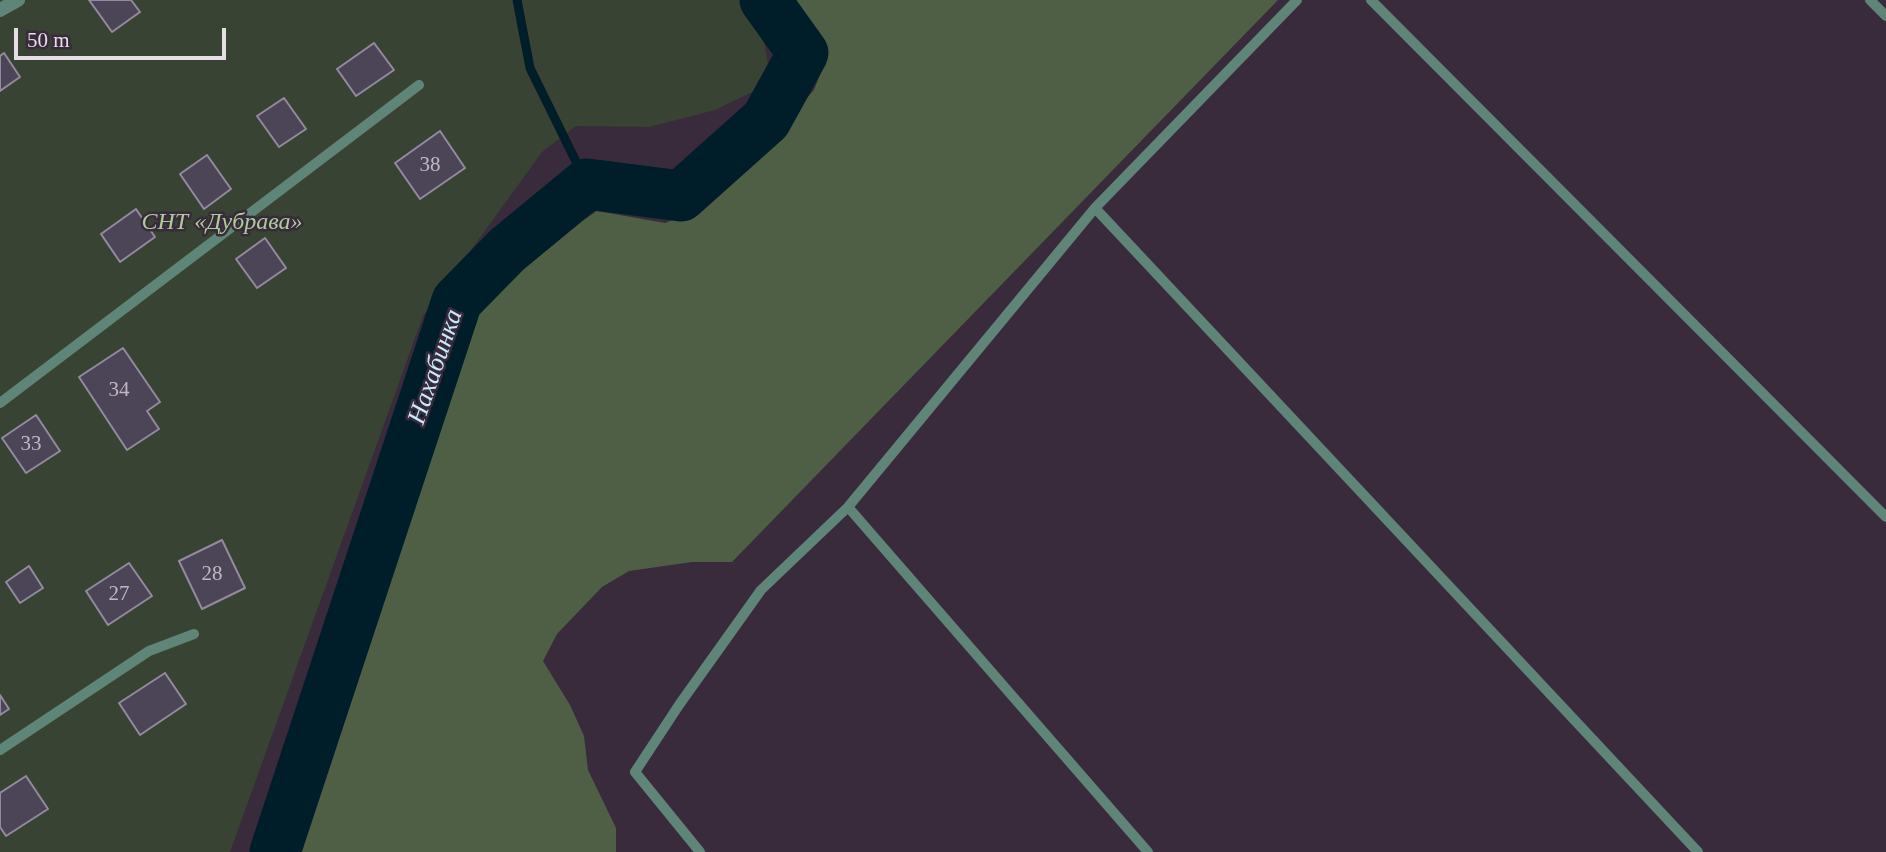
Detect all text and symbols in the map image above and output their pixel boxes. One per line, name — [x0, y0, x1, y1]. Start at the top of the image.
scale bar — [18, 14, 229, 58]
text: 50 m — [27, 28, 70, 52]
house number: 38 — [420, 152, 440, 178]
park label: СНТ «Дубрава» — [142, 209, 302, 237]
water label: Нахабинка — [402, 305, 470, 429]
house number: 34 — [108, 377, 130, 403]
house number: 33 — [20, 431, 42, 457]
house number: 28 — [202, 561, 222, 587]
house number: 27 — [108, 581, 130, 607]

